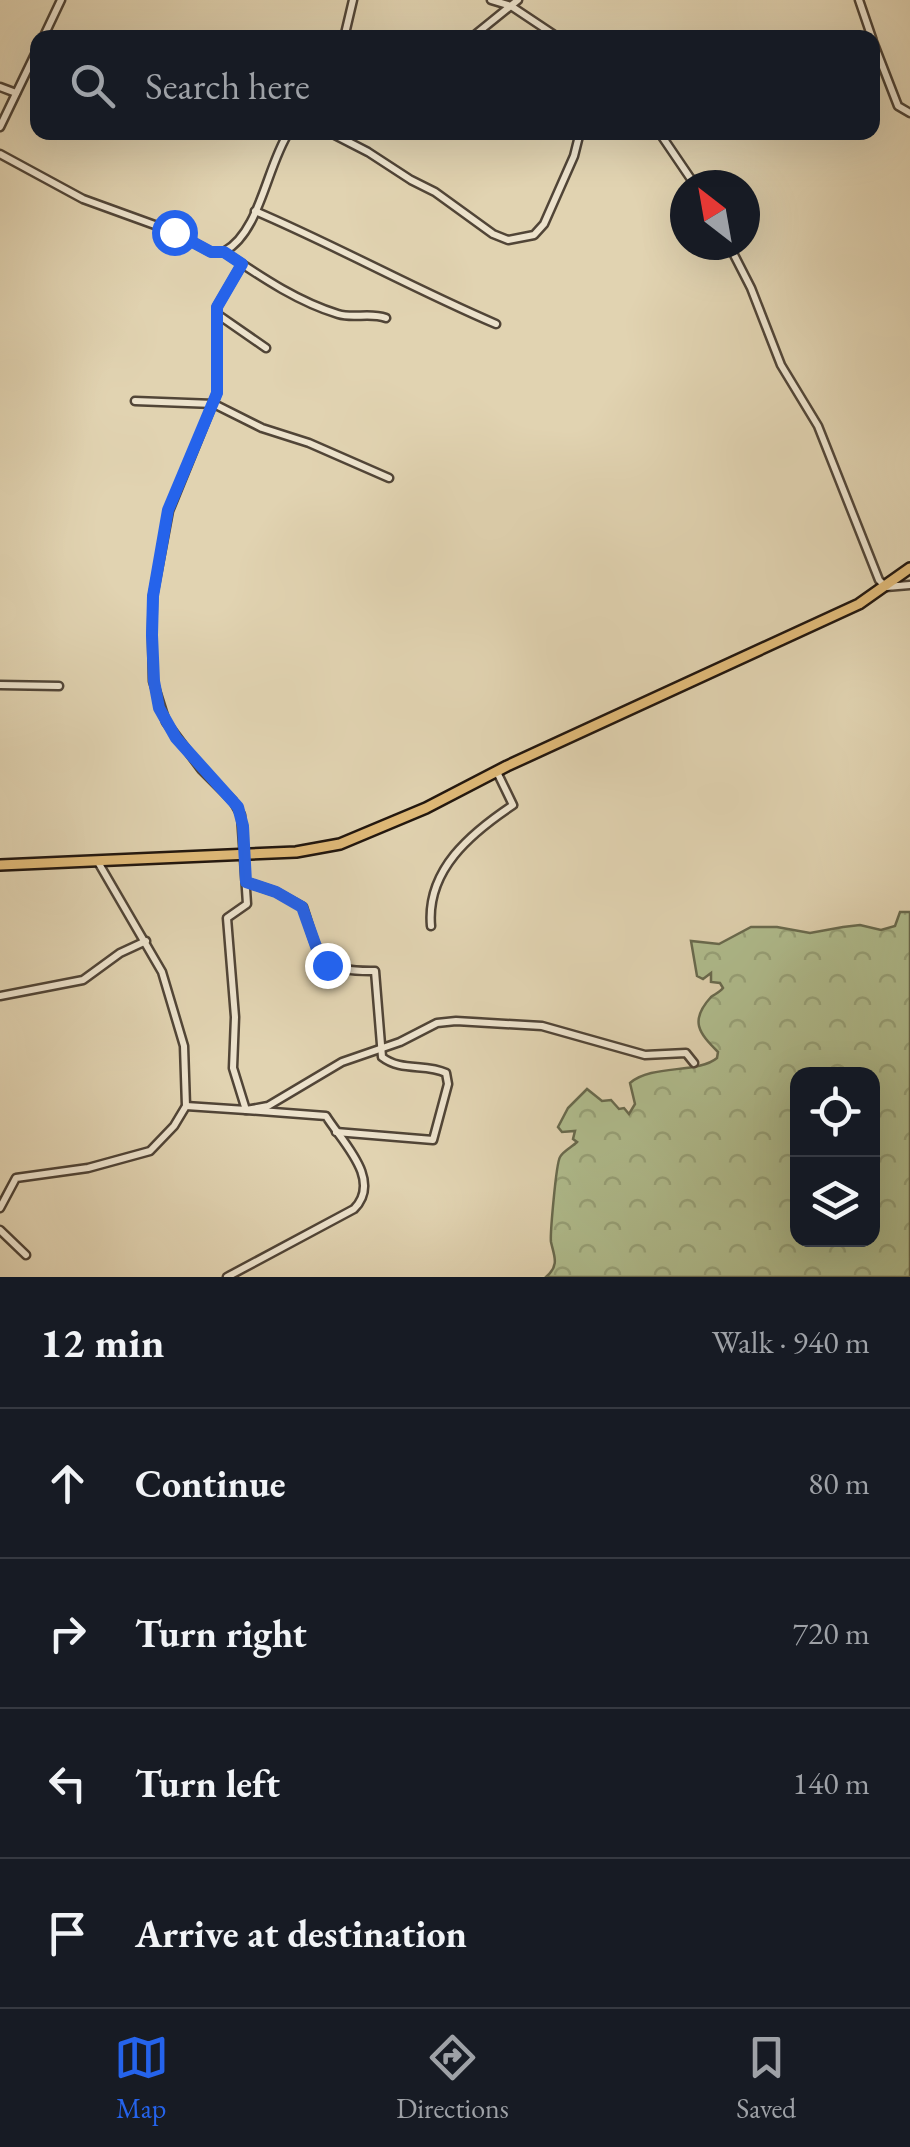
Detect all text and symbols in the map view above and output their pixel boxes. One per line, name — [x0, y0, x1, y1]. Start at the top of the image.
search box — [30, 30, 880, 140]
icon: search — [65, 58, 120, 113]
text: Search here — [145, 61, 310, 110]
north arrow — [670, 170, 760, 260]
route start — [152, 210, 198, 256]
route end — [305, 943, 351, 989]
map controls — [790, 1067, 880, 1247]
button: locate — [790, 1067, 880, 1157]
button: layers — [790, 1157, 880, 1247]
text: 12 min — [40, 1315, 164, 1370]
text: Walk · 940 m — [712, 1321, 870, 1363]
icon: ahead — [40, 1456, 95, 1511]
text: Continue — [135, 1459, 286, 1508]
text: 80 m — [808, 1462, 870, 1504]
icon: right — [40, 1606, 95, 1661]
text: Turn right — [135, 1609, 307, 1658]
text: 720 m — [793, 1612, 870, 1654]
icon: left — [40, 1756, 95, 1811]
text: Turn left — [135, 1759, 280, 1808]
text: 140 m — [793, 1762, 870, 1804]
icon: arrive — [40, 1906, 95, 1961]
text: Arrive at destination — [135, 1909, 467, 1958]
tab: Map — [114, 2030, 169, 2126]
tab: Directions — [396, 2030, 509, 2126]
tab: Saved — [736, 2030, 796, 2126]

